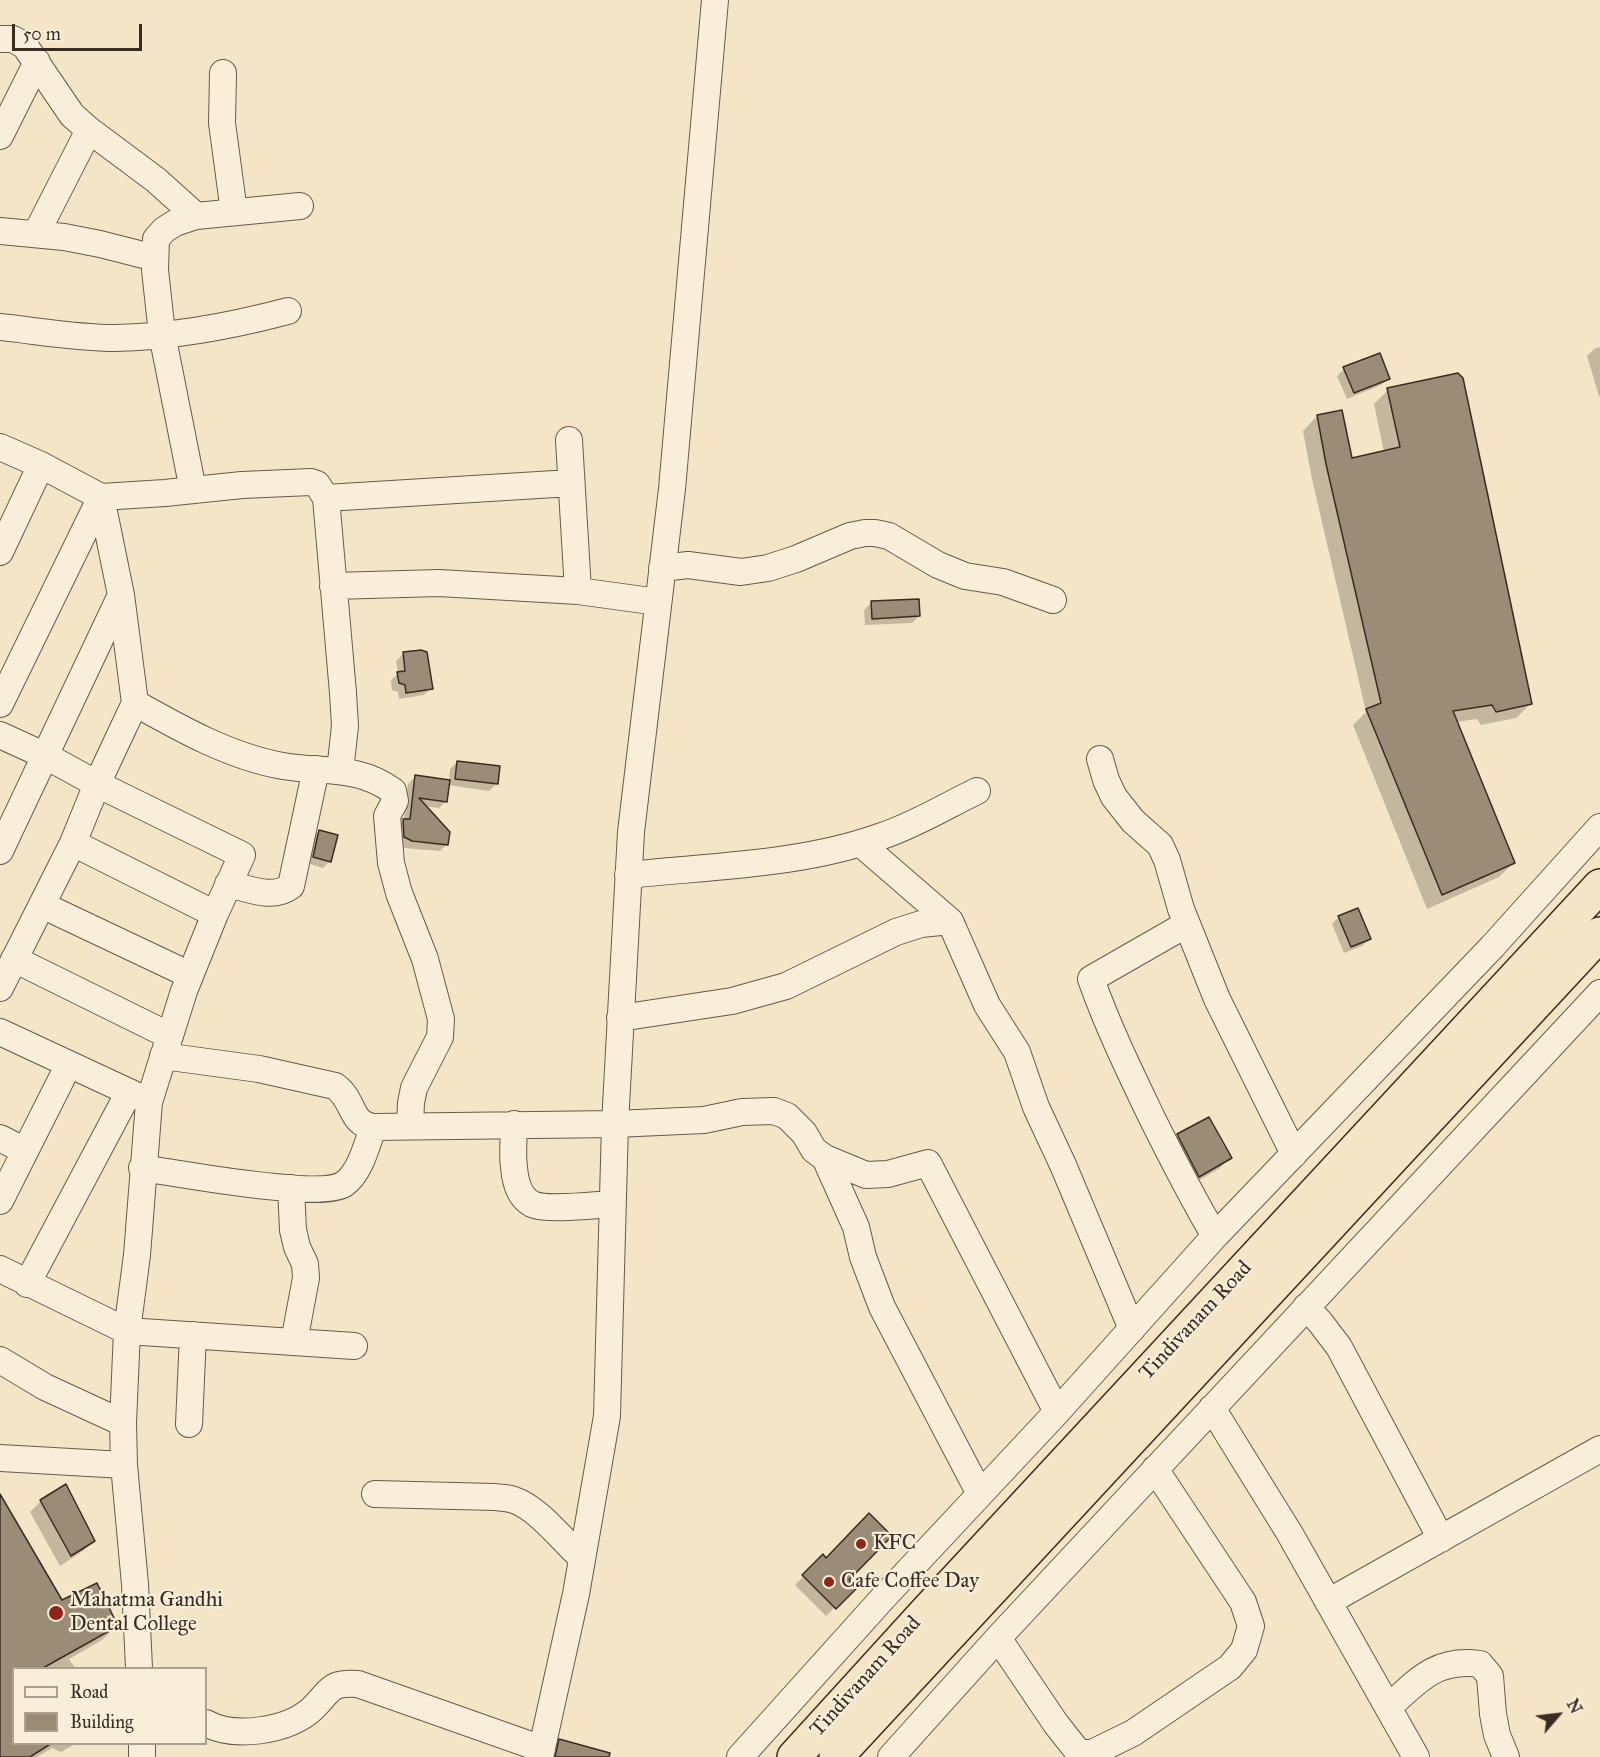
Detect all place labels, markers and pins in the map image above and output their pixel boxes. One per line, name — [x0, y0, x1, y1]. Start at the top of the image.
place label: KFC — [873, 1531, 916, 1557]
marker: KFC — [854, 1537, 868, 1551]
place label: Cafe Coffee Day — [841, 1569, 979, 1595]
marker: Cafe Coffee Day — [822, 1575, 836, 1589]
place label: Mahatma Gandhi Dental College — [70, 1588, 223, 1638]
marker: Mahatma Gandhi Dental College — [47, 1604, 65, 1622]

